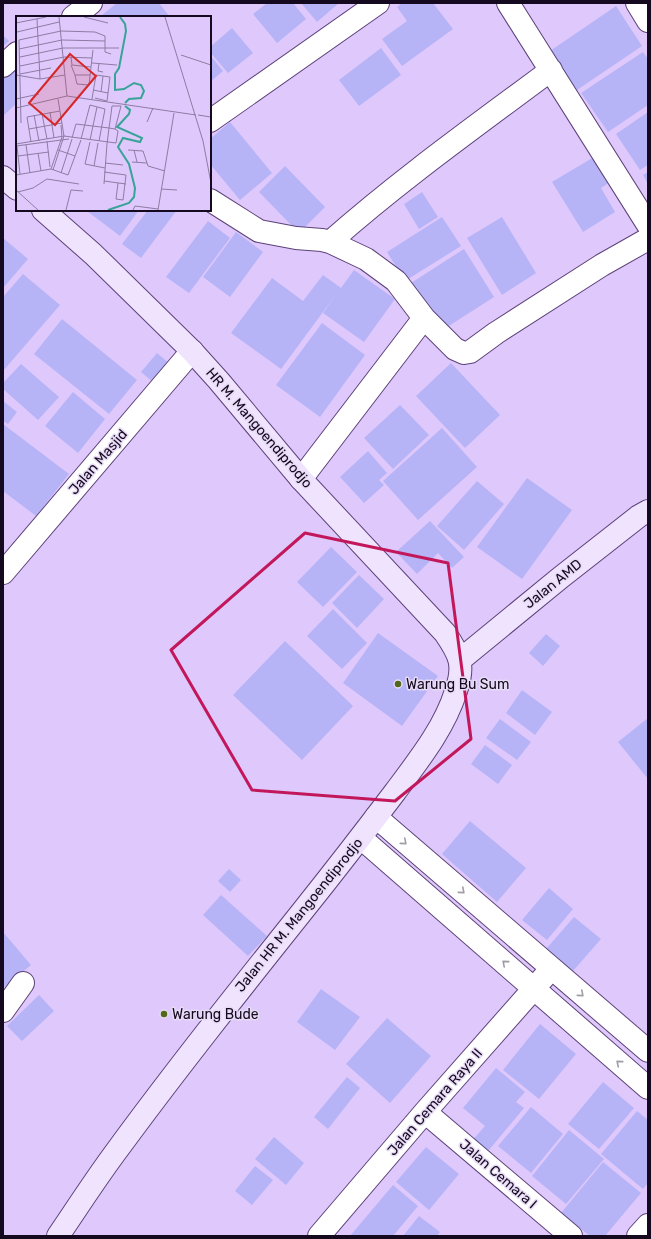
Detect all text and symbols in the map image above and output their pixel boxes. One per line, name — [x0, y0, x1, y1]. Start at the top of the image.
inset map — [16, 16, 211, 211]
street label: HR M. Mangoendiprodjo — [202, 364, 316, 492]
street label: Jalan Masjid — [65, 426, 131, 498]
street label: Jalan AMD — [521, 556, 585, 612]
place label: Warung Bu Sum — [406, 676, 509, 693]
marker: Warung Bu Sum — [393, 679, 403, 689]
street label: Jalan HR M. Mangoendiprodjo — [232, 834, 366, 996]
one-way arrow — [400, 837, 407, 844]
one-way arrow — [457, 887, 465, 894]
one-way arrow — [503, 961, 510, 968]
one-way arrow — [576, 989, 584, 996]
place label: Warung Bude — [172, 1006, 259, 1023]
marker: Warung Bude — [159, 1009, 169, 1019]
street label: Jalan Cemara Raya II — [384, 1045, 486, 1159]
one-way arrow — [616, 1060, 623, 1067]
street label: Jalan Cemara I — [456, 1136, 540, 1212]

